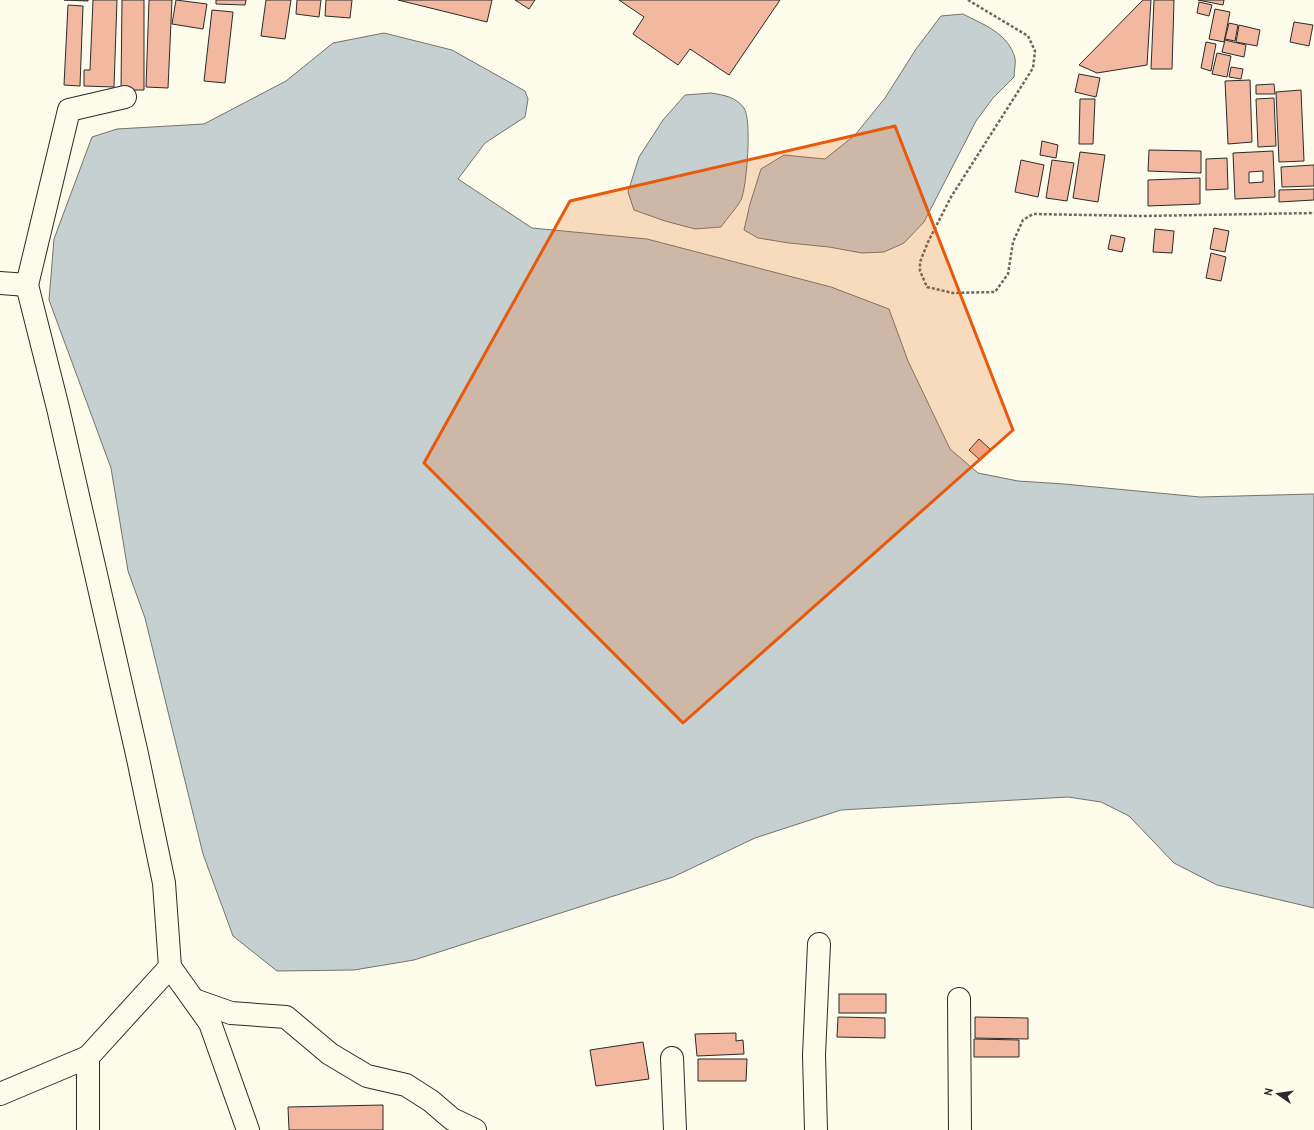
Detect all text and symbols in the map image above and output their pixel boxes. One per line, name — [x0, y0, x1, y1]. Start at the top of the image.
north arrow — [1258, 1074, 1298, 1114]
text: N — [1261, 1087, 1276, 1097]

